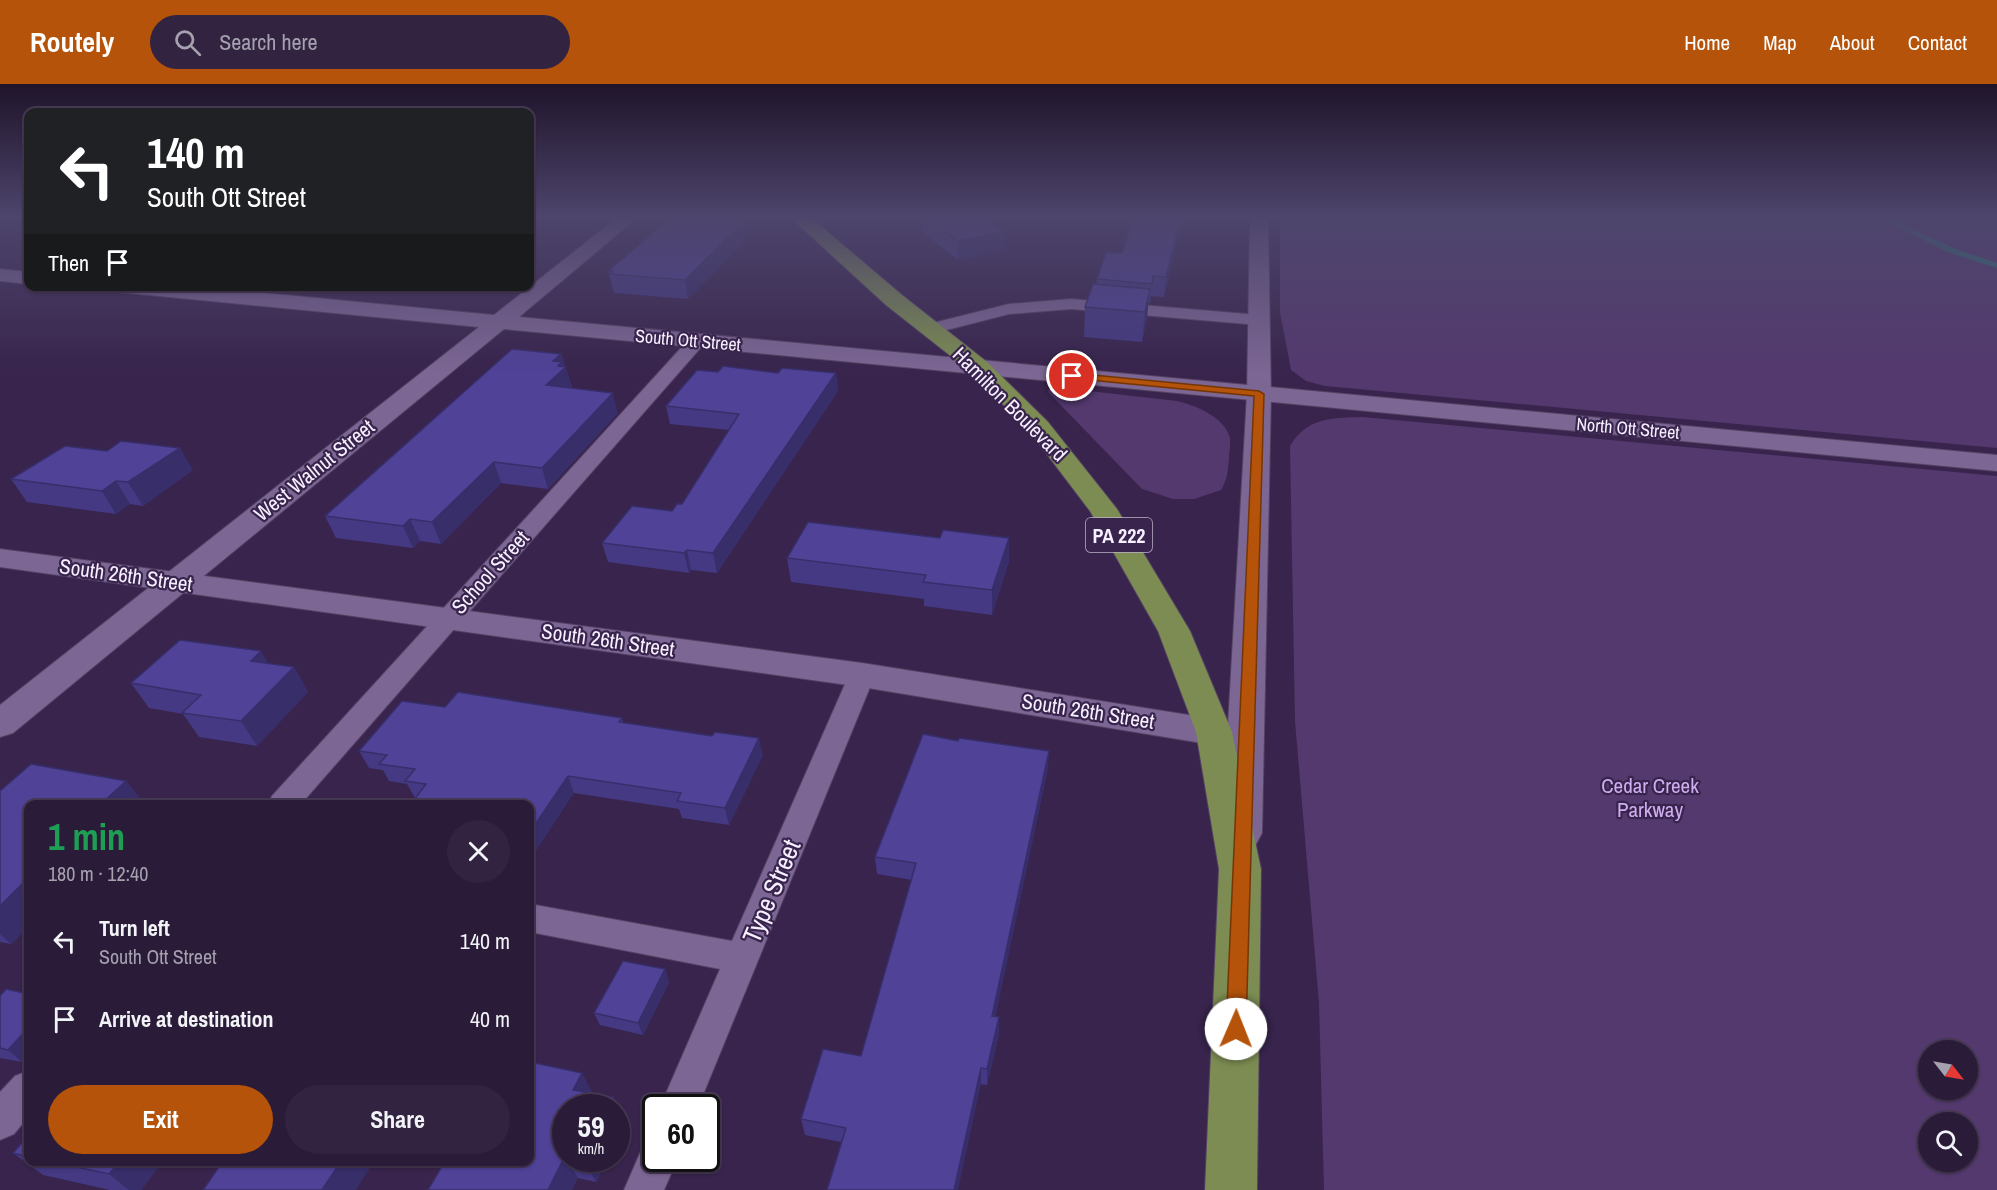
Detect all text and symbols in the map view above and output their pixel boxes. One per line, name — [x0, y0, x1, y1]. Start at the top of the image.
search box — [150, 15, 570, 69]
text: Routely — [30, 23, 114, 61]
icon: search — [171, 26, 204, 59]
text: Search here — [219, 27, 317, 57]
text: Home — [1684, 28, 1730, 57]
text: Map — [1763, 28, 1797, 57]
text: About — [1830, 28, 1875, 57]
text: Contact — [1908, 28, 1967, 57]
text: 140 m — [147, 125, 245, 181]
icon: left — [48, 132, 126, 210]
text: South Ott Street — [147, 179, 306, 215]
icon: arrive — [101, 246, 134, 279]
text: Then — [48, 248, 89, 278]
street label: South Ott Street — [634, 323, 742, 357]
street label: Hamilton Boulevard — [946, 340, 1074, 468]
pin — [1046, 350, 1097, 401]
icon: arrive — [1055, 359, 1088, 392]
street label: North Ott Street — [1575, 411, 1681, 445]
street label: West Walnut Street — [248, 412, 381, 528]
road number: PA 222 — [1086, 518, 1152, 552]
street label: School Street — [445, 524, 536, 620]
street label: South 26th Street — [58, 551, 195, 599]
street label: South 26th Street — [540, 616, 677, 664]
street label: South 26th Street — [1020, 686, 1157, 736]
park label: Cedar Creek Parkway — [1601, 771, 1699, 824]
text: 1 min — [48, 813, 125, 861]
button: close — [447, 820, 510, 883]
street label: Type Street — [734, 834, 808, 948]
text: 180 m · 12:40 — [48, 860, 148, 887]
text: Turn left — [99, 913, 170, 943]
icon: left — [48, 925, 81, 958]
text: 140 m — [460, 926, 510, 956]
text: South Ott Street — [99, 943, 217, 970]
position arrow — [1204, 997, 1268, 1061]
icon: arrive — [48, 1003, 81, 1036]
text: Arrive at destination — [99, 1004, 273, 1034]
text: 40 m — [470, 1004, 510, 1034]
north arrow — [1918, 1040, 1978, 1100]
map controls — [1918, 1040, 1978, 1172]
button: Exit — [48, 1085, 273, 1154]
button: Share — [285, 1085, 510, 1154]
speed limit sign: 60 — [642, 1094, 720, 1172]
text: 59 — [577, 1106, 605, 1146]
button: search — [1918, 1112, 1978, 1172]
text: km/h — [578, 1138, 604, 1159]

